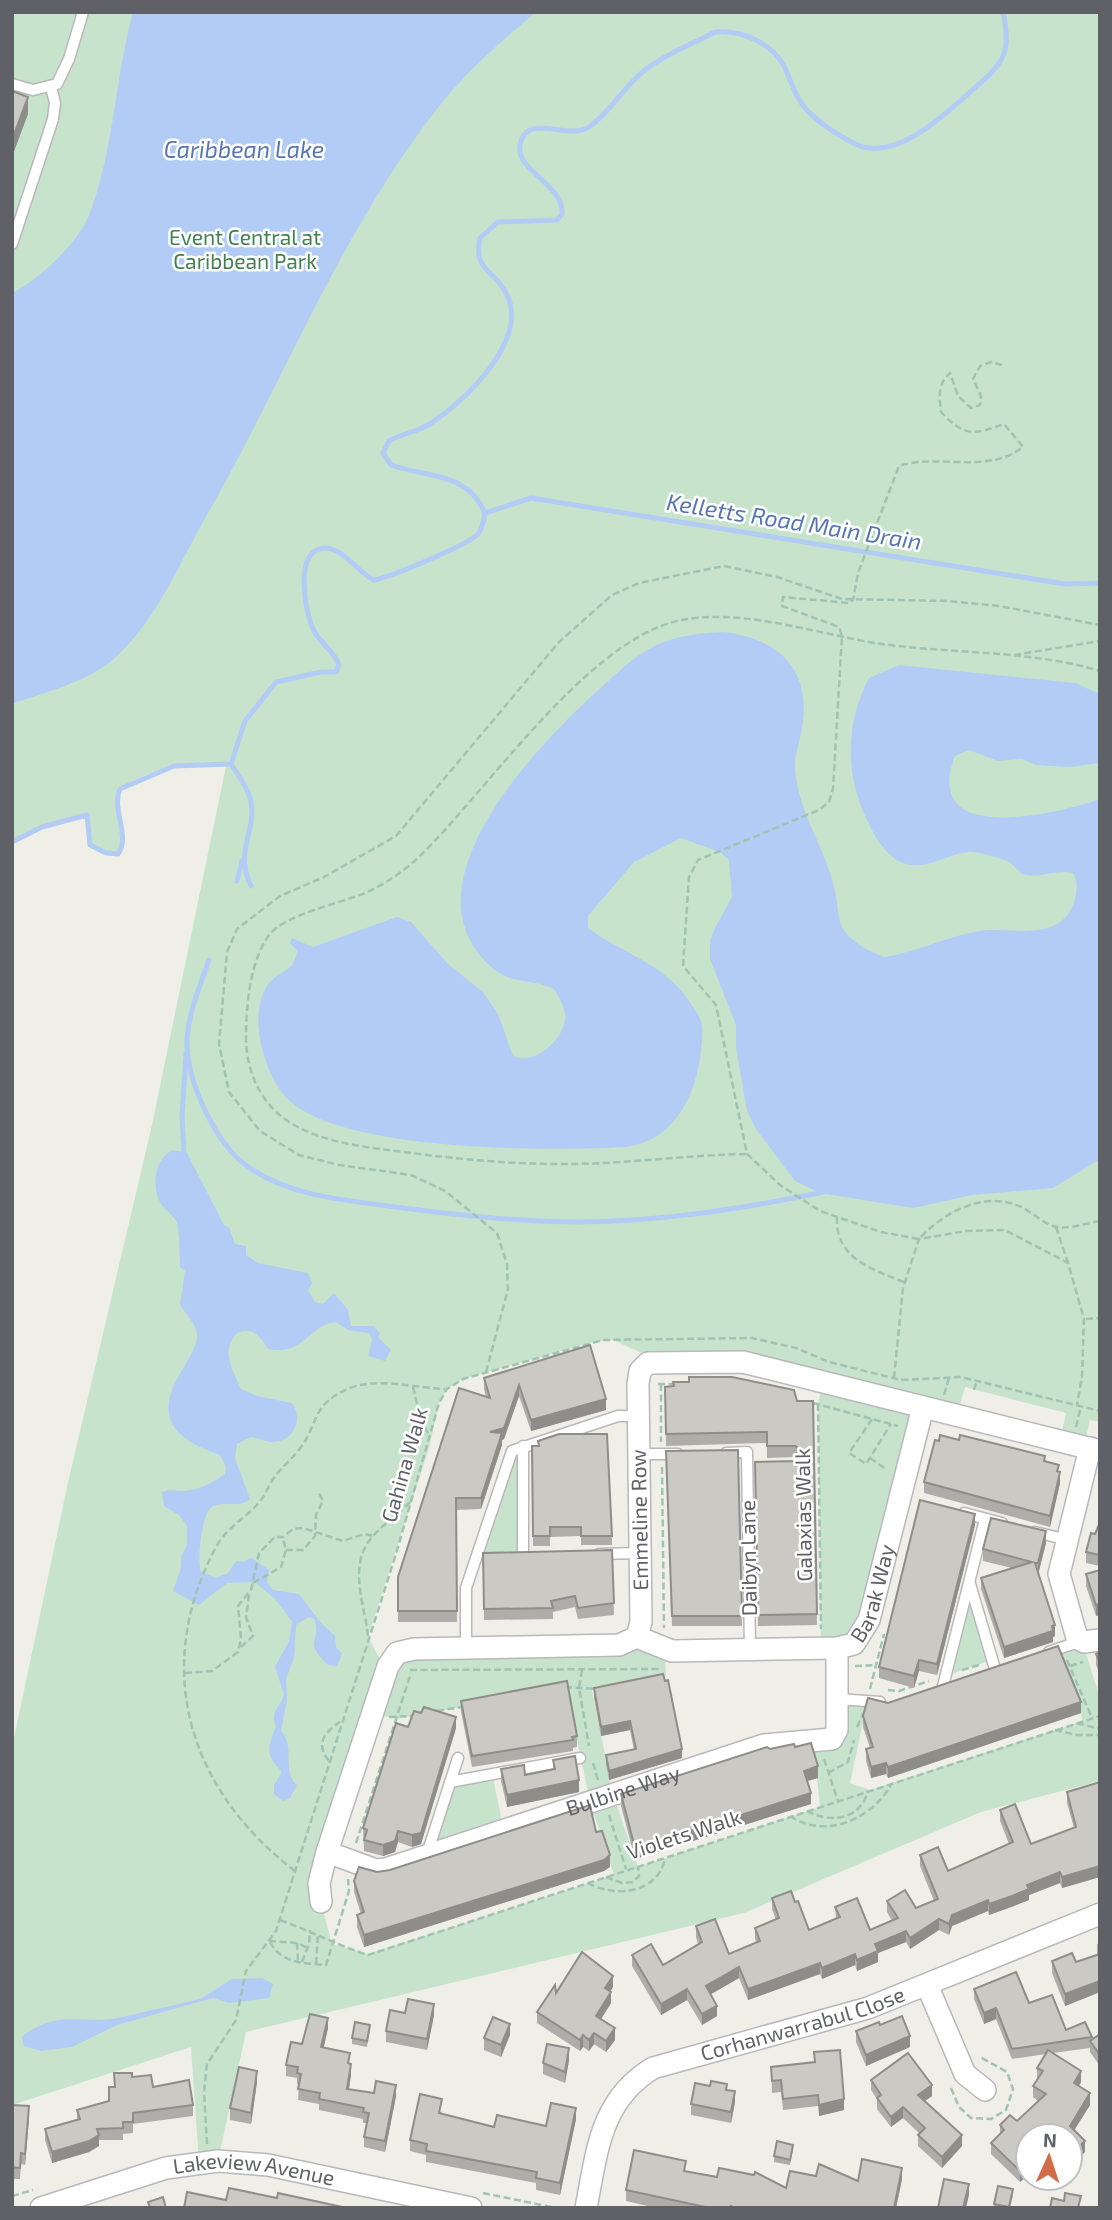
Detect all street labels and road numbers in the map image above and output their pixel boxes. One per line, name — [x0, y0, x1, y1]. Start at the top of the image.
street label: Gahina Walk — [375, 1404, 432, 1525]
street label: Galaxias Walk — [789, 1448, 816, 1582]
street label: Emmeline Row — [625, 1449, 652, 1591]
street label: Daibyn Lane — [734, 1500, 761, 1616]
street label: Barak Way — [844, 1542, 899, 1646]
street label: Bulbine Way — [563, 1759, 683, 1820]
street label: Violets Walk — [623, 1803, 744, 1864]
street label: Corhanwarrabul Close — [697, 1981, 908, 2065]
street label: Lakeview Avenue — [171, 2147, 337, 2190]

